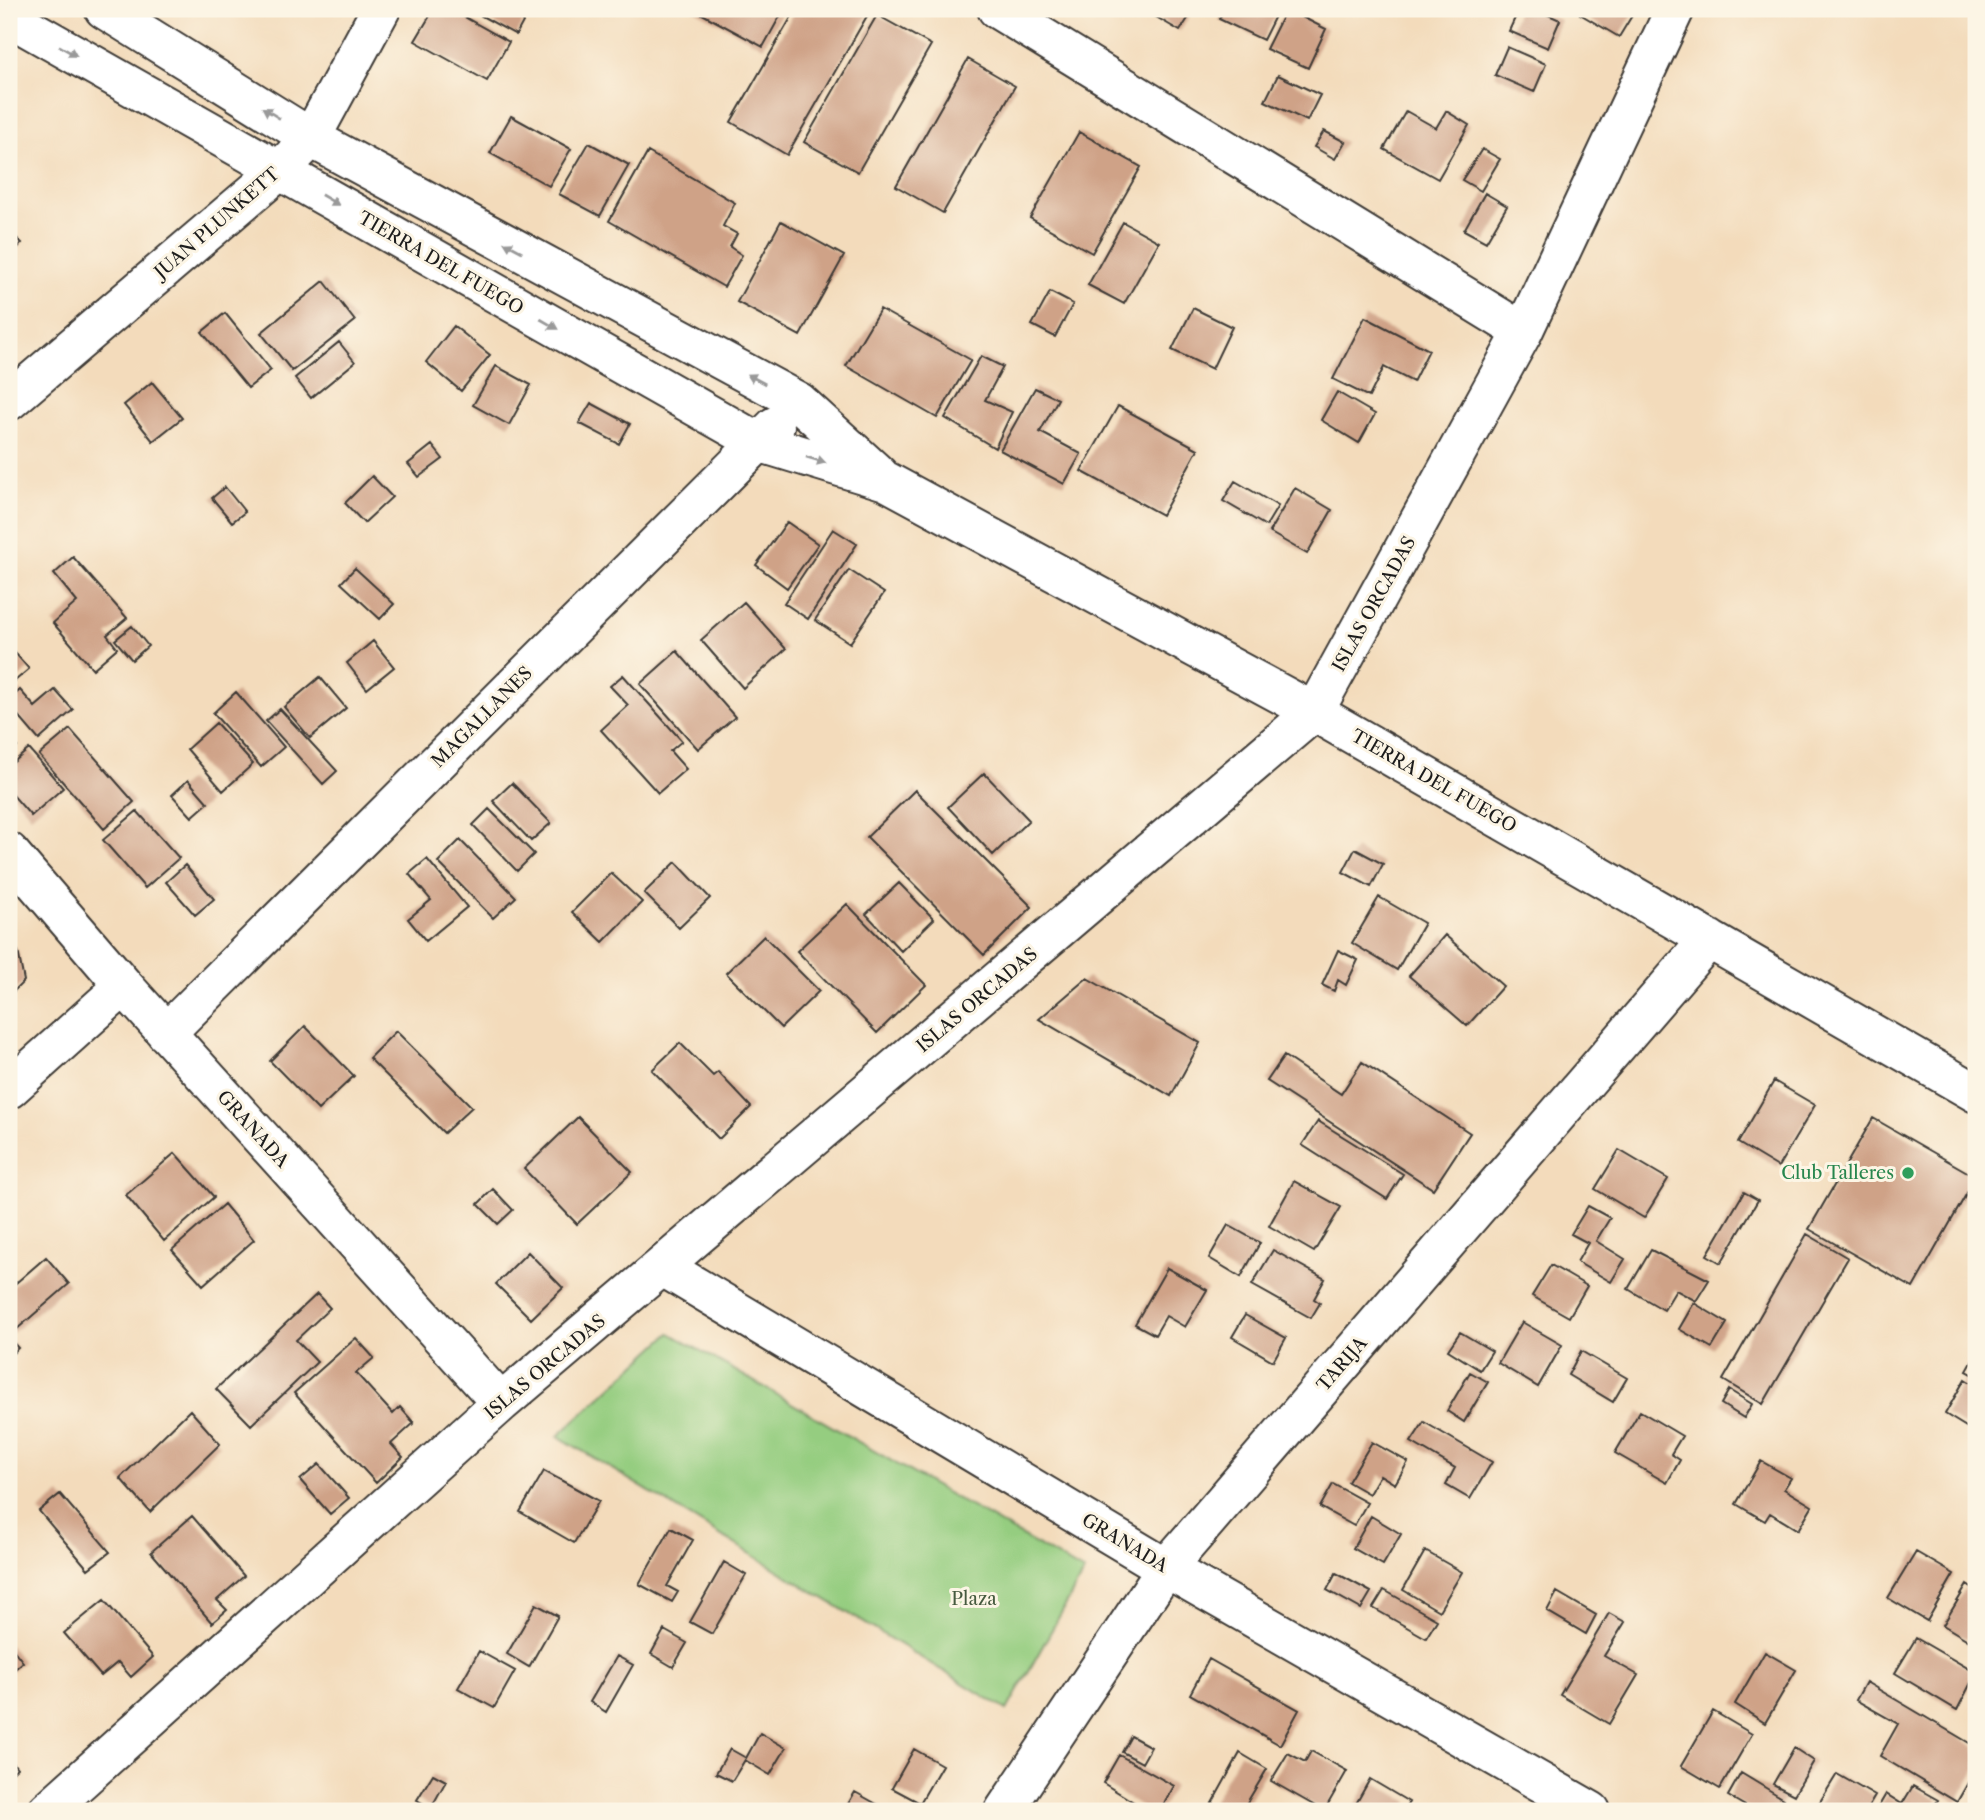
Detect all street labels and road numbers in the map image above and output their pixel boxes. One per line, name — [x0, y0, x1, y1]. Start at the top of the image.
street label: JUAN PLUNKETT — [148, 162, 284, 285]
street label: TIERRA DEL FUEGO — [355, 207, 527, 319]
street label: ISLAS ORCADAS — [1328, 532, 1420, 676]
street label: MAGALLANES — [427, 662, 537, 772]
street label: TIERRA DEL FUEGO — [1348, 725, 1520, 837]
street label: ISLAS ORCADAS — [912, 943, 1042, 1057]
street label: GRANADA — [213, 1086, 294, 1173]
street label: ISLAS ORCADAS — [480, 1310, 610, 1424]
street label: TARIJA — [1312, 1332, 1372, 1396]
street label: GRANADA — [1078, 1509, 1173, 1578]

